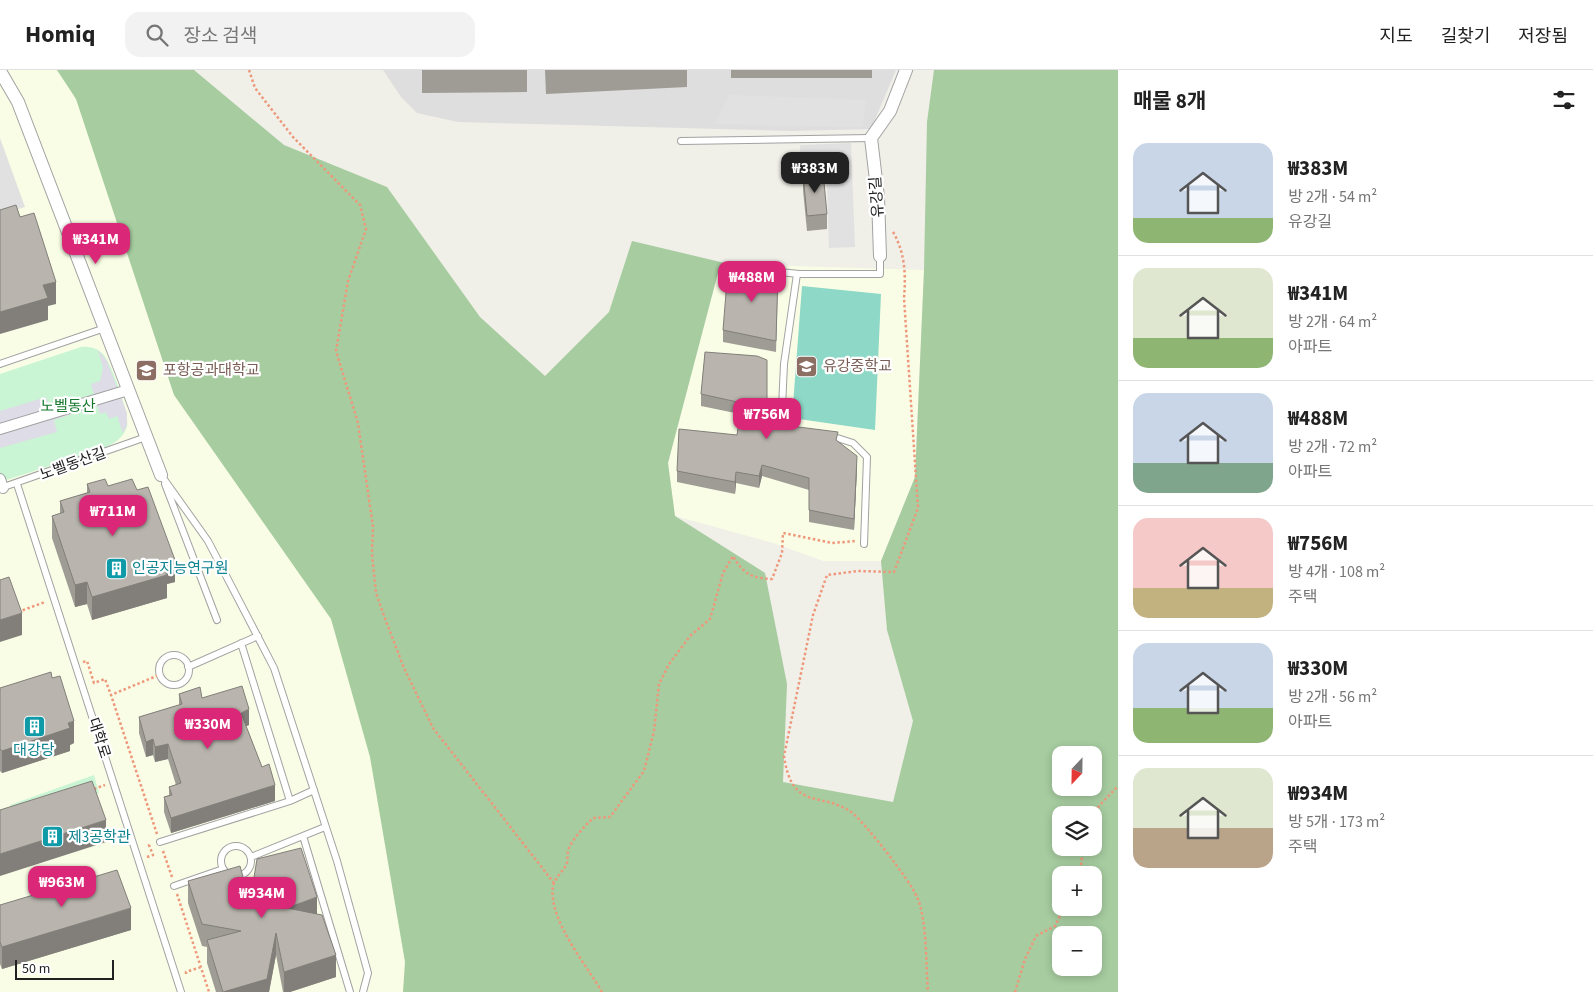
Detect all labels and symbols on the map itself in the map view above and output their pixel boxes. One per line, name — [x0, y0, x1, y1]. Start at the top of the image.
pin: ₩383M — [780, 152, 850, 194]
street label: 유강길 — [865, 176, 889, 218]
pin: ₩341M — [61, 222, 131, 265]
pin: ₩488M — [717, 260, 787, 303]
school or university icon: 유강중학교 — [795, 354, 819, 378]
place label: 유강중학교 — [823, 356, 892, 377]
school or university icon: 포항공과대학교 — [135, 358, 159, 382]
place label: 포항공과대학교 — [163, 360, 260, 381]
park label: 노벨동산 — [40, 396, 96, 417]
pin: ₩756M — [732, 398, 802, 440]
street label: 노벨동산길 — [37, 442, 109, 486]
pin: ₩711M — [78, 494, 148, 537]
building icon: 인공지능연구원 — [104, 556, 128, 580]
place label: 인공지능연구원 — [132, 558, 229, 579]
pin: ₩330M — [173, 708, 243, 750]
building icon: 대강당 — [22, 715, 46, 739]
street label: 대학로 — [83, 715, 115, 761]
place label: 대강당 — [13, 740, 55, 761]
north arrow — [1052, 746, 1102, 796]
building icon: 제3공학관 — [40, 825, 64, 849]
place label: 제3공학관 — [68, 827, 131, 848]
pin: ₩963M — [27, 866, 97, 908]
pin: ₩934M — [227, 876, 297, 919]
scale bar — [15, 957, 114, 980]

